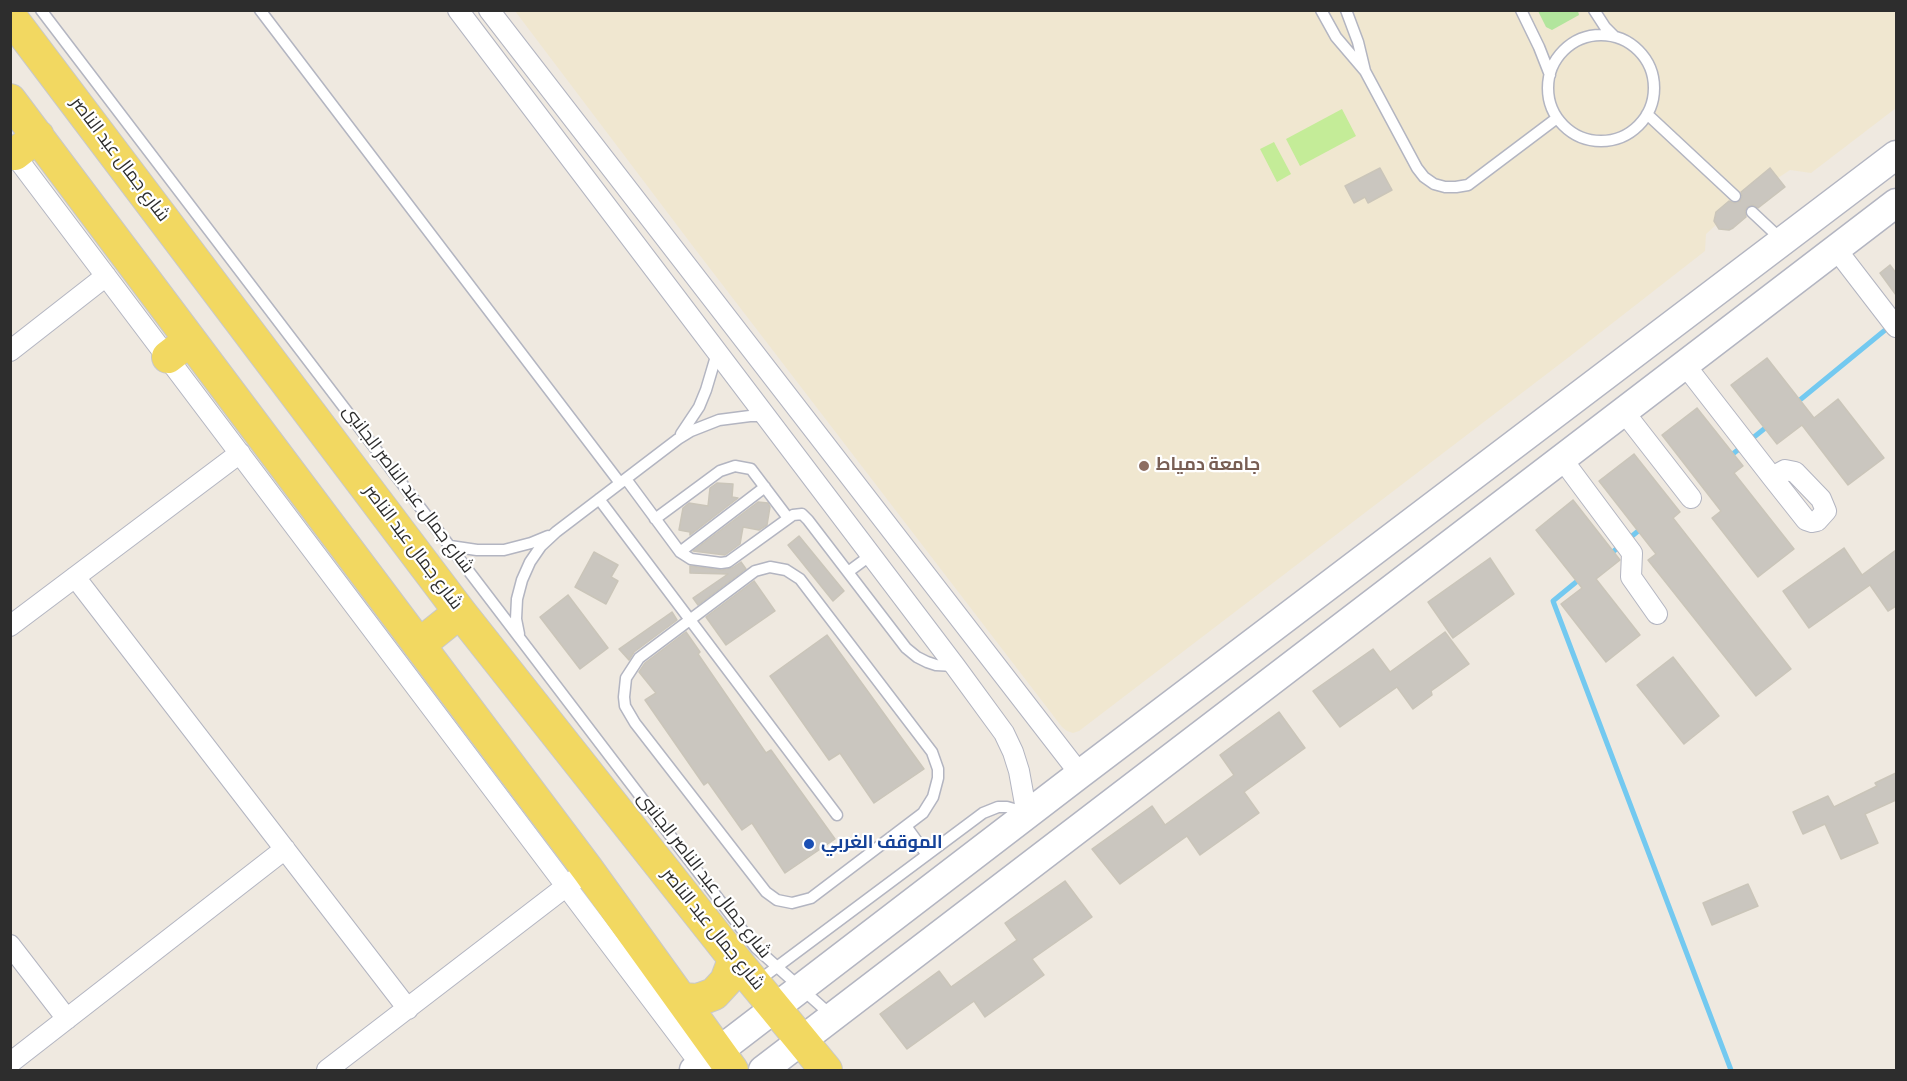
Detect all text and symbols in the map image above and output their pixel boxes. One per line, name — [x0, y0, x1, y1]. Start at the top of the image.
street label: شارع جمال عبد الناصر — [65, 93, 173, 227]
street label: شارع جمال عبد الناصر الجانبى — [337, 402, 477, 578]
place label: جامعة دمياط — [1156, 455, 1260, 477]
marker: جامعة دمياط — [1137, 459, 1151, 473]
street label: شارع جمال عبد الناصر — [358, 481, 466, 615]
street label: شارع جمال عبد الناصر الجانبى — [631, 789, 775, 963]
place label: الموقف الغربي — [821, 833, 943, 855]
marker: الموقف الغربي — [802, 837, 816, 851]
street label: شارع جمال عبد الناصر — [656, 865, 768, 995]

